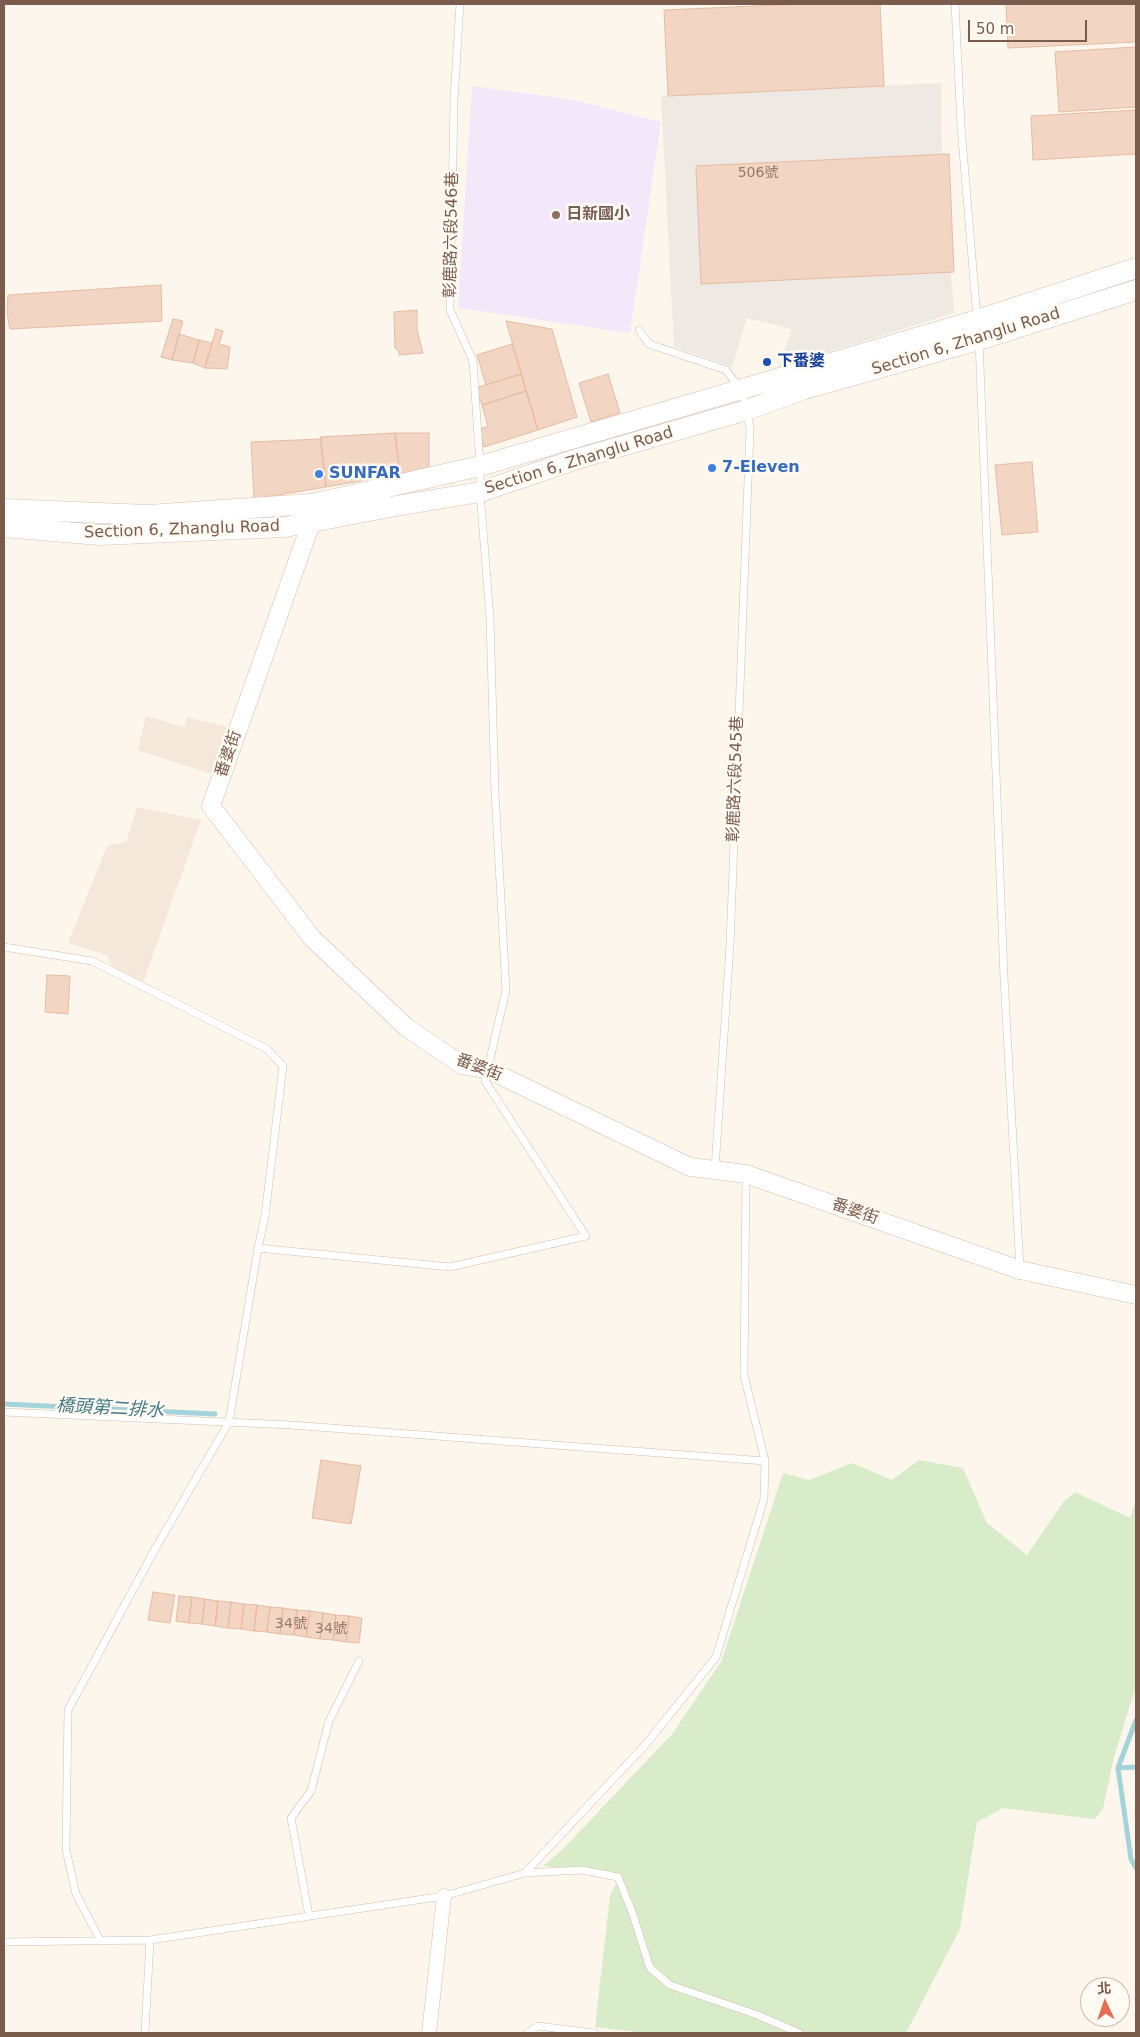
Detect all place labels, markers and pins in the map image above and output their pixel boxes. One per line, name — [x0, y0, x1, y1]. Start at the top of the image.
place label: 日新國小 — [566, 205, 630, 225]
marker: 日新國小 — [550, 209, 562, 221]
place label: 下番婆 — [777, 352, 825, 372]
marker: 下番婆 — [761, 356, 773, 368]
place label: 7-Eleven — [722, 458, 800, 478]
marker: 7-Eleven — [706, 462, 718, 474]
place label: SUNFAR — [329, 464, 401, 484]
marker: SUNFAR — [313, 468, 325, 480]

